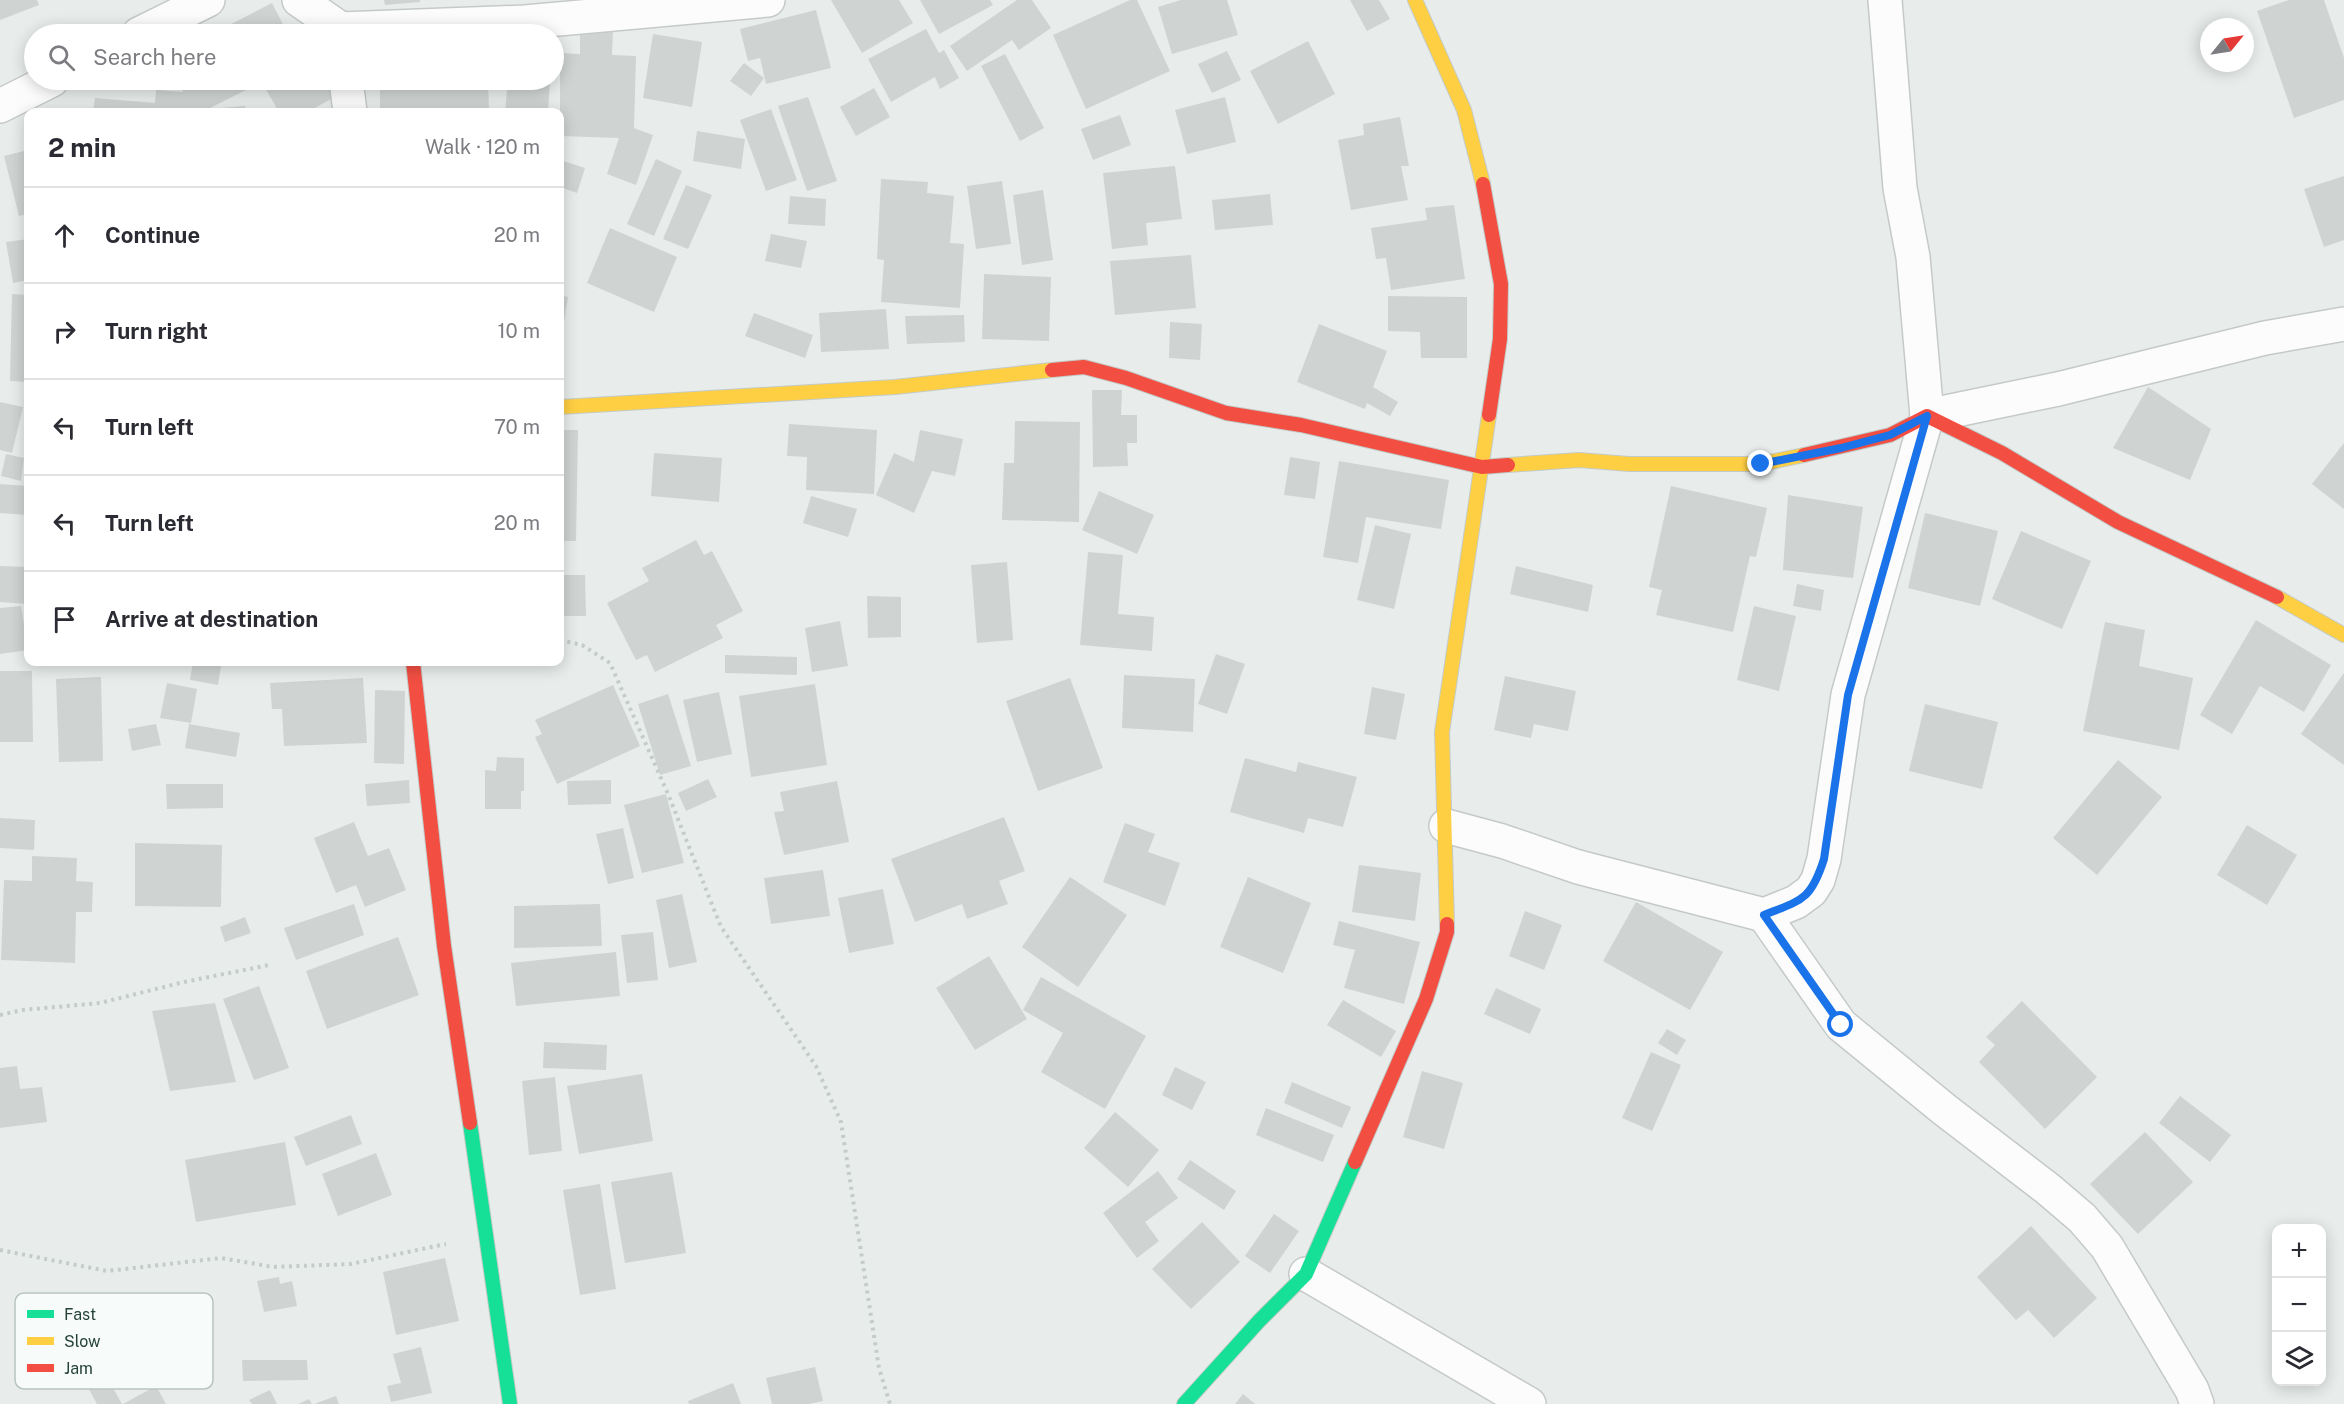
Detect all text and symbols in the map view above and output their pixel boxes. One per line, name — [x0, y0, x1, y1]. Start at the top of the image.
north arrow — [2200, 18, 2254, 72]
search box — [24, 24, 564, 90]
icon: search — [45, 41, 78, 74]
text: Search here — [93, 44, 217, 70]
text: 2 min — [48, 132, 116, 163]
text: Walk · 120 m — [425, 135, 540, 159]
icon: ahead — [48, 219, 81, 252]
text: Continue — [105, 222, 200, 248]
text: 20 m — [494, 223, 540, 247]
icon: right — [48, 315, 81, 348]
text: Turn right — [105, 318, 208, 344]
text: 10 m — [497, 319, 540, 343]
icon: left — [48, 411, 81, 444]
text: Turn left — [105, 414, 194, 440]
text: 70 m — [494, 415, 540, 439]
route end — [1747, 450, 1773, 476]
icon: left — [48, 507, 81, 540]
text: Turn left — [105, 510, 194, 536]
text: 20 m — [494, 511, 540, 535]
icon: arrive — [48, 603, 81, 636]
text: Arrive at destination — [105, 606, 318, 632]
route start — [1827, 1011, 1853, 1037]
map controls — [2272, 1224, 2326, 1386]
button: + — [2272, 1224, 2326, 1278]
button: − — [2272, 1278, 2326, 1332]
legend — [15, 1293, 213, 1389]
text: Fast — [64, 1305, 96, 1324]
text: Slow — [64, 1332, 101, 1351]
button: layers — [2272, 1332, 2326, 1386]
text: Jam — [64, 1359, 93, 1378]

